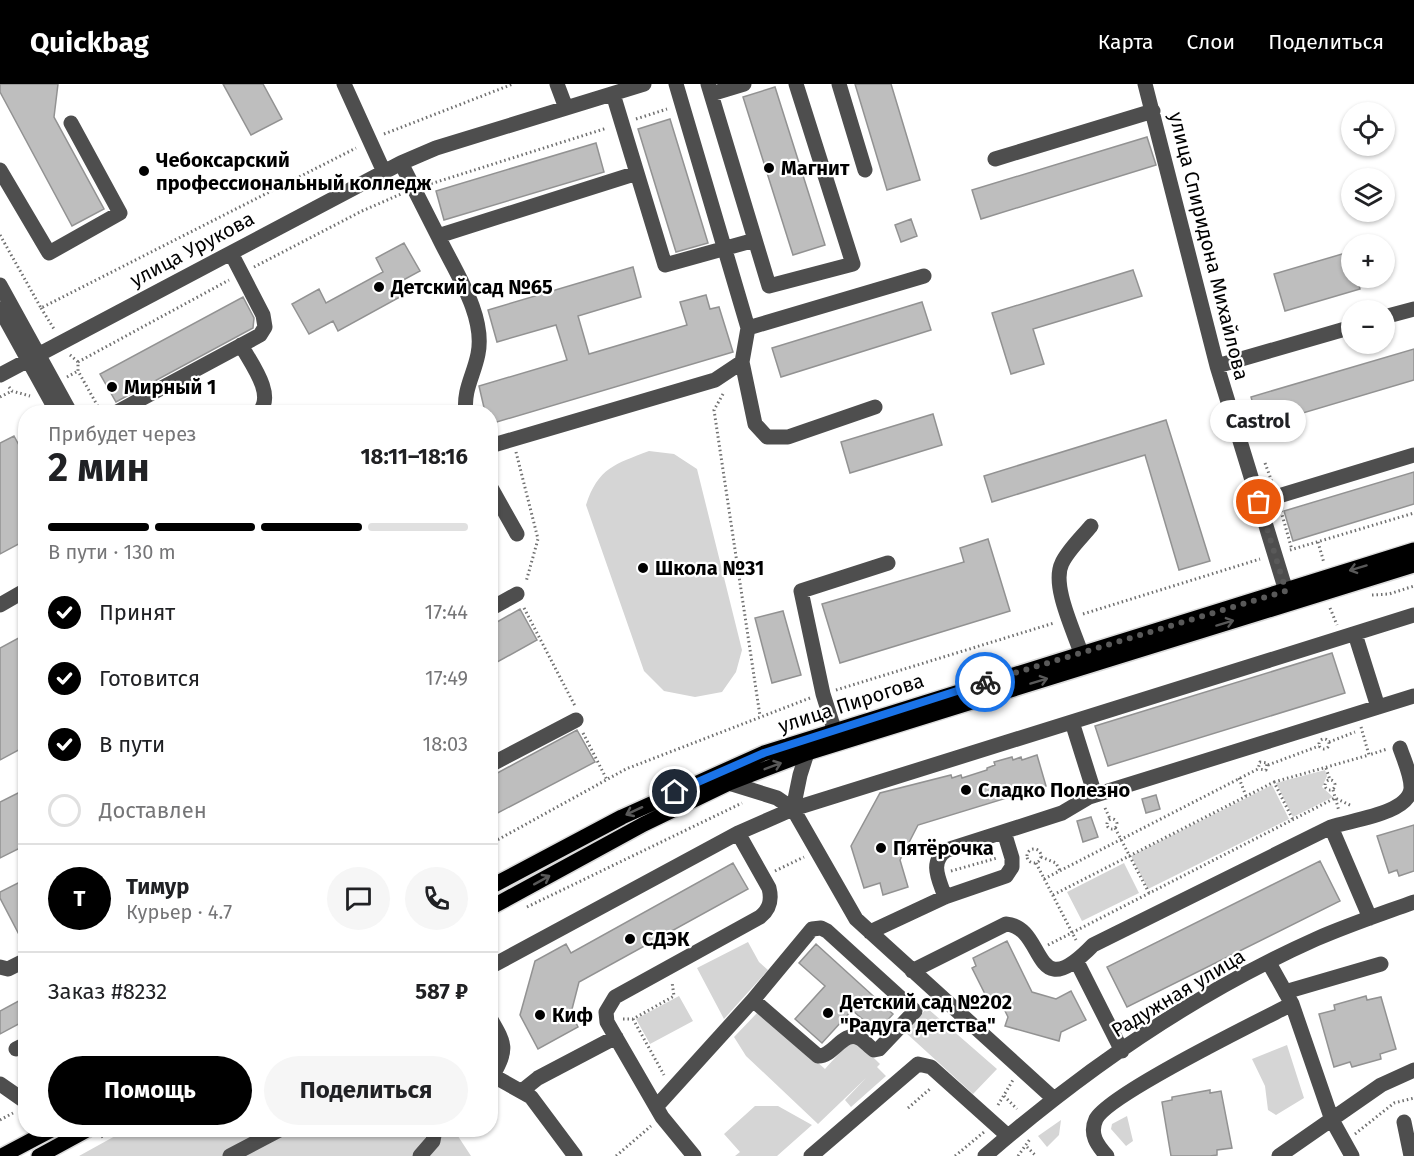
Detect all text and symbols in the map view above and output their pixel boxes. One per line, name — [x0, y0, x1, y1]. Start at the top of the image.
text: Quickbag — [30, 26, 149, 59]
text: Карта — [1098, 29, 1154, 55]
text: Слои — [1187, 29, 1235, 55]
text: Поделиться — [1268, 29, 1384, 55]
map controls — [1341, 102, 1395, 354]
button: locate — [1341, 102, 1395, 156]
street label: улица Спиридона Михайлова — [1164, 109, 1254, 383]
place label: Чебоксарский профессиональный колледж — [156, 148, 432, 195]
place label: Магнит — [781, 156, 850, 180]
marker: Магнит — [762, 161, 776, 175]
marker: Чебоксарский профессиональный колледж — [137, 164, 151, 178]
button: layers — [1341, 168, 1395, 222]
street label: улица Урукова — [126, 206, 258, 292]
button: + — [1341, 234, 1395, 288]
place label: Детский сад №65 — [390, 275, 553, 299]
marker: Детский сад №65 — [372, 280, 386, 294]
button: − — [1341, 300, 1395, 354]
place label: Мирный 1 — [124, 375, 216, 399]
marker: Мирный 1 — [105, 380, 119, 394]
callout: Castrol — [1211, 400, 1307, 442]
text: Castrol — [1226, 409, 1290, 433]
text: Прибудет через — [48, 422, 197, 446]
text: 18:11–18:16 — [360, 443, 468, 470]
text: 2 мин — [48, 445, 150, 491]
pin — [1233, 476, 1284, 527]
icon: bag — [1242, 485, 1275, 518]
text: В пути · 130 m — [48, 540, 176, 564]
place label: Школа №31 — [655, 556, 764, 580]
marker: Школа №31 — [636, 561, 650, 575]
one-way arrow — [1349, 563, 1368, 574]
icon: check — [48, 596, 81, 629]
text: Принят — [99, 599, 175, 626]
text: 17:44 — [424, 600, 468, 624]
one-way arrow — [1215, 617, 1234, 628]
courier — [955, 652, 1015, 712]
icon: check — [48, 662, 81, 695]
text: Готовится — [99, 665, 200, 692]
text: 17:49 — [425, 666, 468, 690]
icon: bike — [969, 666, 1002, 699]
street label: улица Пирогова — [775, 668, 927, 738]
one-way arrow — [1029, 675, 1048, 686]
icon: check — [48, 728, 81, 761]
text: В пути — [99, 731, 165, 758]
text: 18:03 — [423, 732, 468, 756]
one-way arrow — [763, 760, 782, 771]
pin — [649, 766, 700, 817]
icon: home — [658, 775, 691, 808]
place label: Сладко Полезно — [978, 778, 1130, 802]
marker: Сладко Полезно — [959, 783, 973, 797]
text: Доставлен — [99, 797, 207, 824]
one-way arrow — [626, 806, 644, 818]
place label: Пятёрочка — [893, 836, 994, 860]
marker: Пятёрочка — [874, 841, 888, 855]
button: chat — [327, 867, 390, 930]
button: phone — [405, 867, 468, 930]
text: Тимур — [126, 873, 189, 900]
one-way arrow — [533, 874, 550, 886]
text: Т — [74, 885, 85, 912]
text: Курьер · 4.7 — [126, 900, 232, 924]
place label: СДЭК — [642, 927, 690, 951]
marker: СДЭК — [623, 932, 637, 946]
street label: Радужная улица — [1107, 944, 1249, 1042]
text: Заказ #8232 — [48, 978, 167, 1005]
text: 587 ₽ — [415, 978, 468, 1005]
place label: Детский сад №202 "Радуга детства" — [839, 990, 1012, 1037]
place label: Киф — [552, 1003, 593, 1027]
marker: Детский сад №202 "Радуга детства" — [821, 1006, 835, 1020]
marker: Киф — [533, 1008, 547, 1022]
button: Помощь — [48, 1056, 252, 1125]
button: Поделиться — [264, 1056, 468, 1125]

